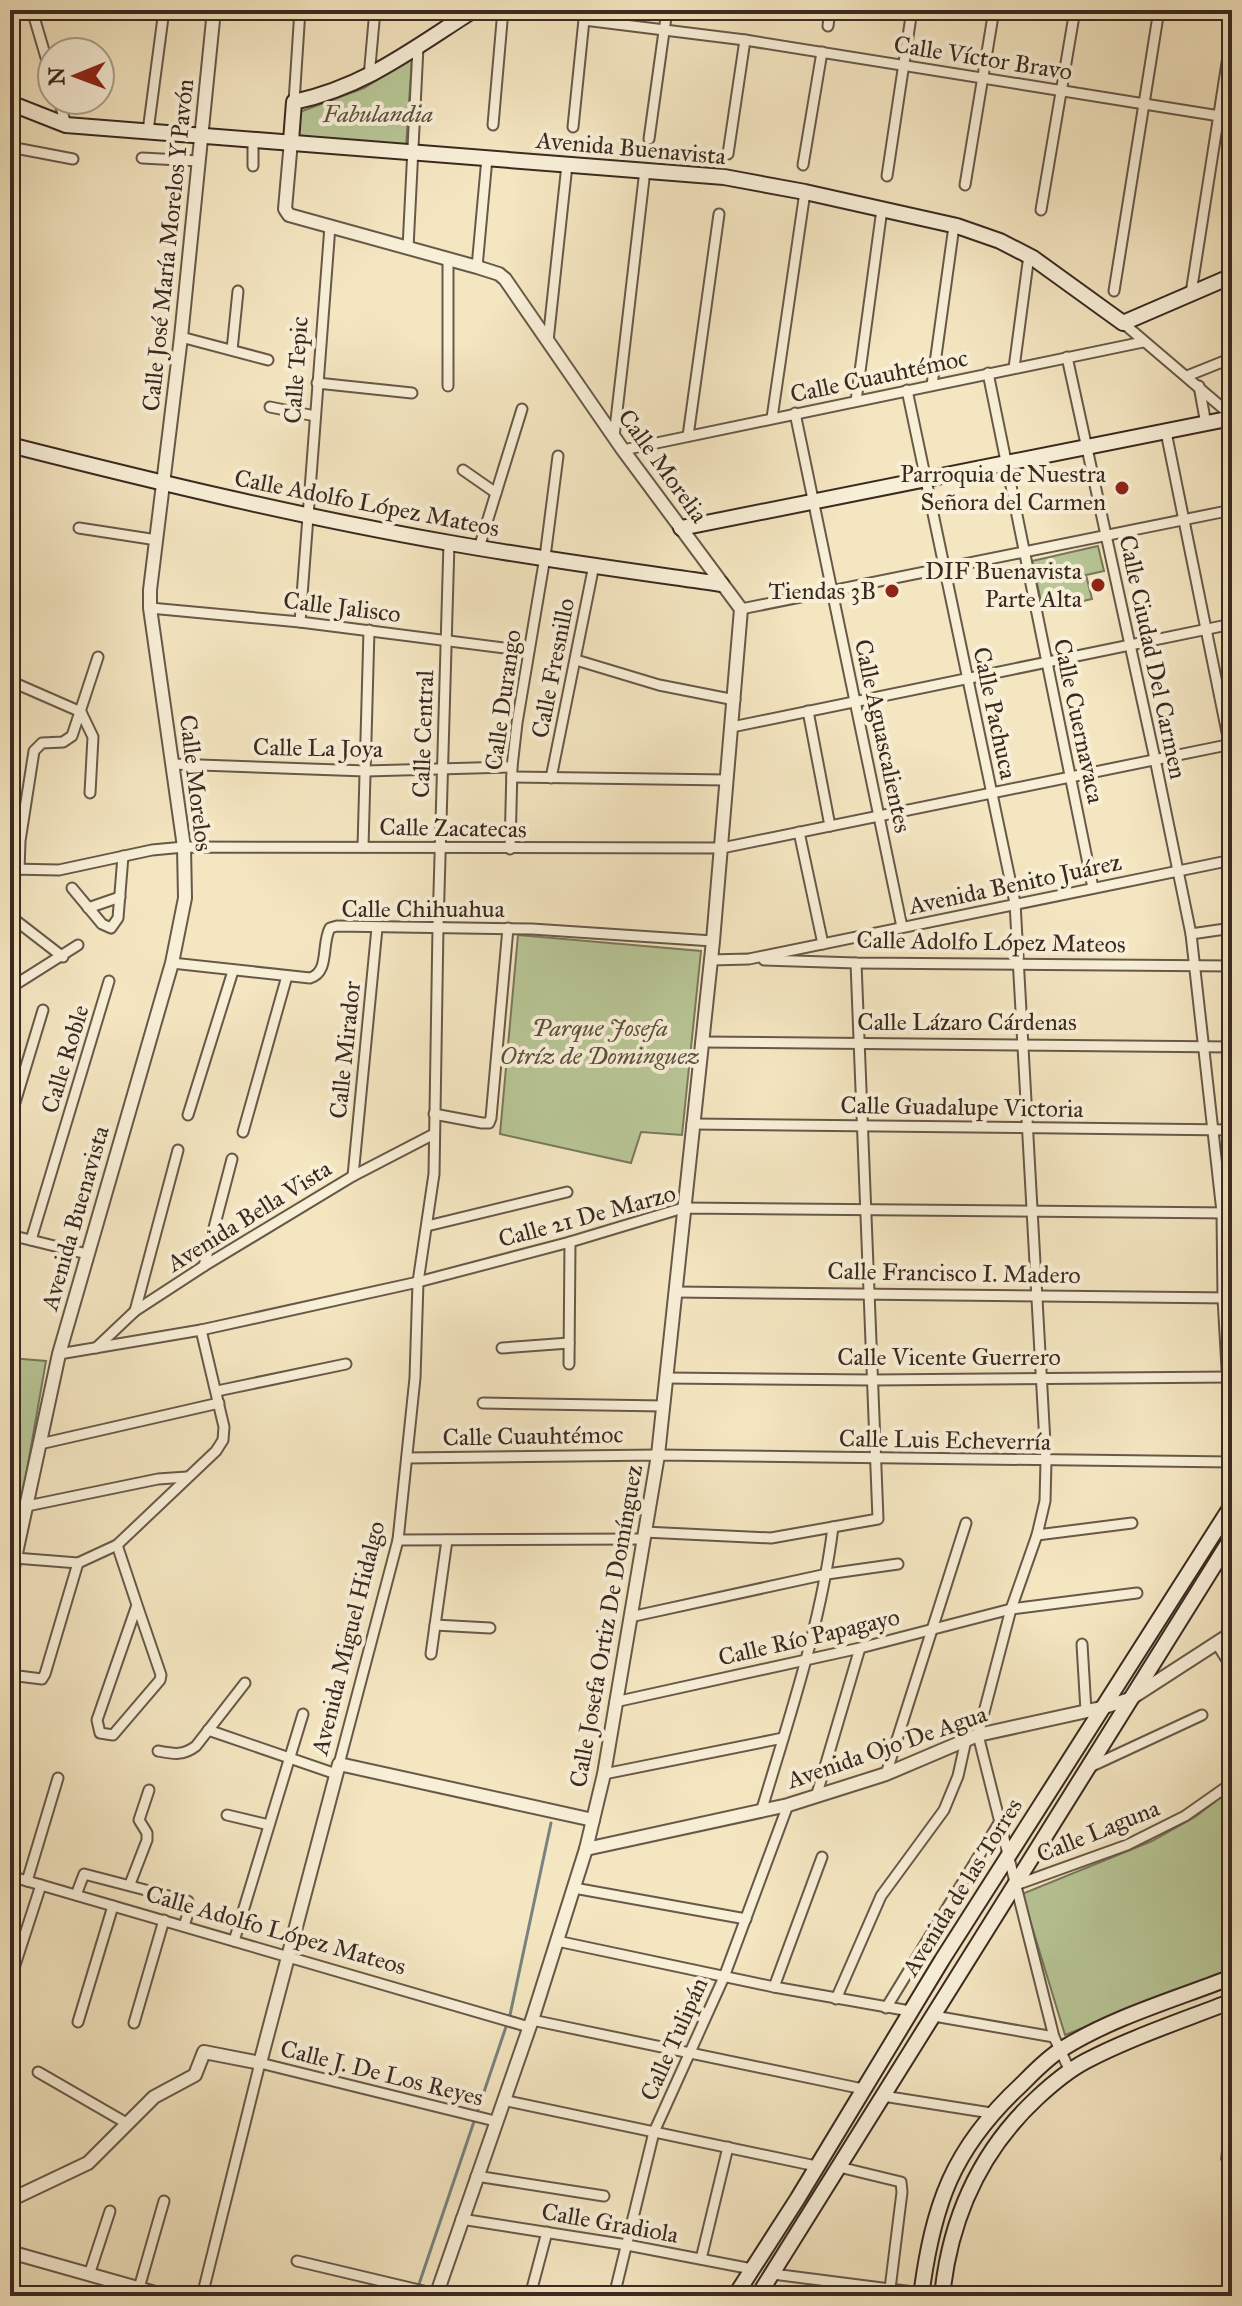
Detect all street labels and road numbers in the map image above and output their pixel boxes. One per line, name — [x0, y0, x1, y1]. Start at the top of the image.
street label: Calle Víctor Bravo — [892, 29, 1074, 87]
street label: Calle José María Morelos Y Pavón — [136, 77, 200, 413]
street label: Avenida Buenavista — [534, 125, 728, 171]
street label: Calle Tepic — [277, 315, 315, 425]
street label: Calle Cuauhtémoc — [787, 343, 971, 409]
street label: Calle Morelia — [612, 403, 715, 529]
street label: Calle Adolfo López Mateos — [232, 463, 502, 543]
street label: Calle Ciudad Del Carmen — [1112, 532, 1194, 782]
street label: Calle Jalisco — [282, 585, 402, 629]
street label: Calle Fresnillo — [525, 595, 581, 741]
street label: Calle Durango — [478, 628, 528, 772]
street label: Calle Aguascalientes — [848, 636, 918, 836]
street label: Calle Cuernavaca — [1047, 636, 1111, 807]
street label: Calle Pachuca — [966, 644, 1024, 783]
street label: Calle Central — [406, 669, 440, 798]
street label: Calle Morelos — [173, 713, 219, 853]
street label: Calle La Joya — [253, 732, 384, 764]
street label: Calle Zacatecas — [379, 812, 527, 844]
street label: Avenida Benito Juárez — [905, 847, 1124, 921]
street label: Calle Chihuahua — [341, 894, 505, 924]
street label: Calle Adolfo López Mateos — [856, 925, 1126, 959]
street label: Calle Mirador — [323, 980, 367, 1120]
street label: Calle Roble — [34, 1001, 96, 1117]
street label: Calle Lázaro Cárdenas — [857, 1007, 1077, 1037]
street label: Calle Guadalupe Victoria — [840, 1090, 1085, 1124]
street label: Avenida Buenavista — [34, 1122, 116, 1315]
street label: Avenida Bella Vista — [160, 1153, 337, 1279]
street label: Calle 21 De Marzo — [495, 1178, 679, 1254]
street label: Calle Francisco I. Madero — [827, 1256, 1081, 1290]
street label: Calle Vicente Guerrero — [837, 1342, 1061, 1372]
street label: Calle Cuauhtémoc — [442, 1419, 624, 1453]
street label: Calle Luis Echeverría — [839, 1423, 1052, 1457]
street label: Calle Josefa Ortiz De Domínguez — [563, 1462, 649, 1790]
street label: Avenida Miguel Hidalgo — [304, 1518, 392, 1759]
street label: Calle Río Papagayo — [715, 1602, 903, 1672]
street label: Avenida Ojo De Agua — [782, 1698, 992, 1796]
street label: Avenida de las Torres — [895, 1792, 1029, 1982]
street label: Calle Laguna — [1032, 1792, 1165, 1869]
street label: Calle Adolfo López Mateos — [142, 1878, 410, 1982]
street label: Calle Tulipán — [634, 1973, 714, 2105]
street label: Calle J. De Los Reyes — [277, 2033, 487, 2113]
street label: Calle Gradiola — [539, 2196, 682, 2250]

